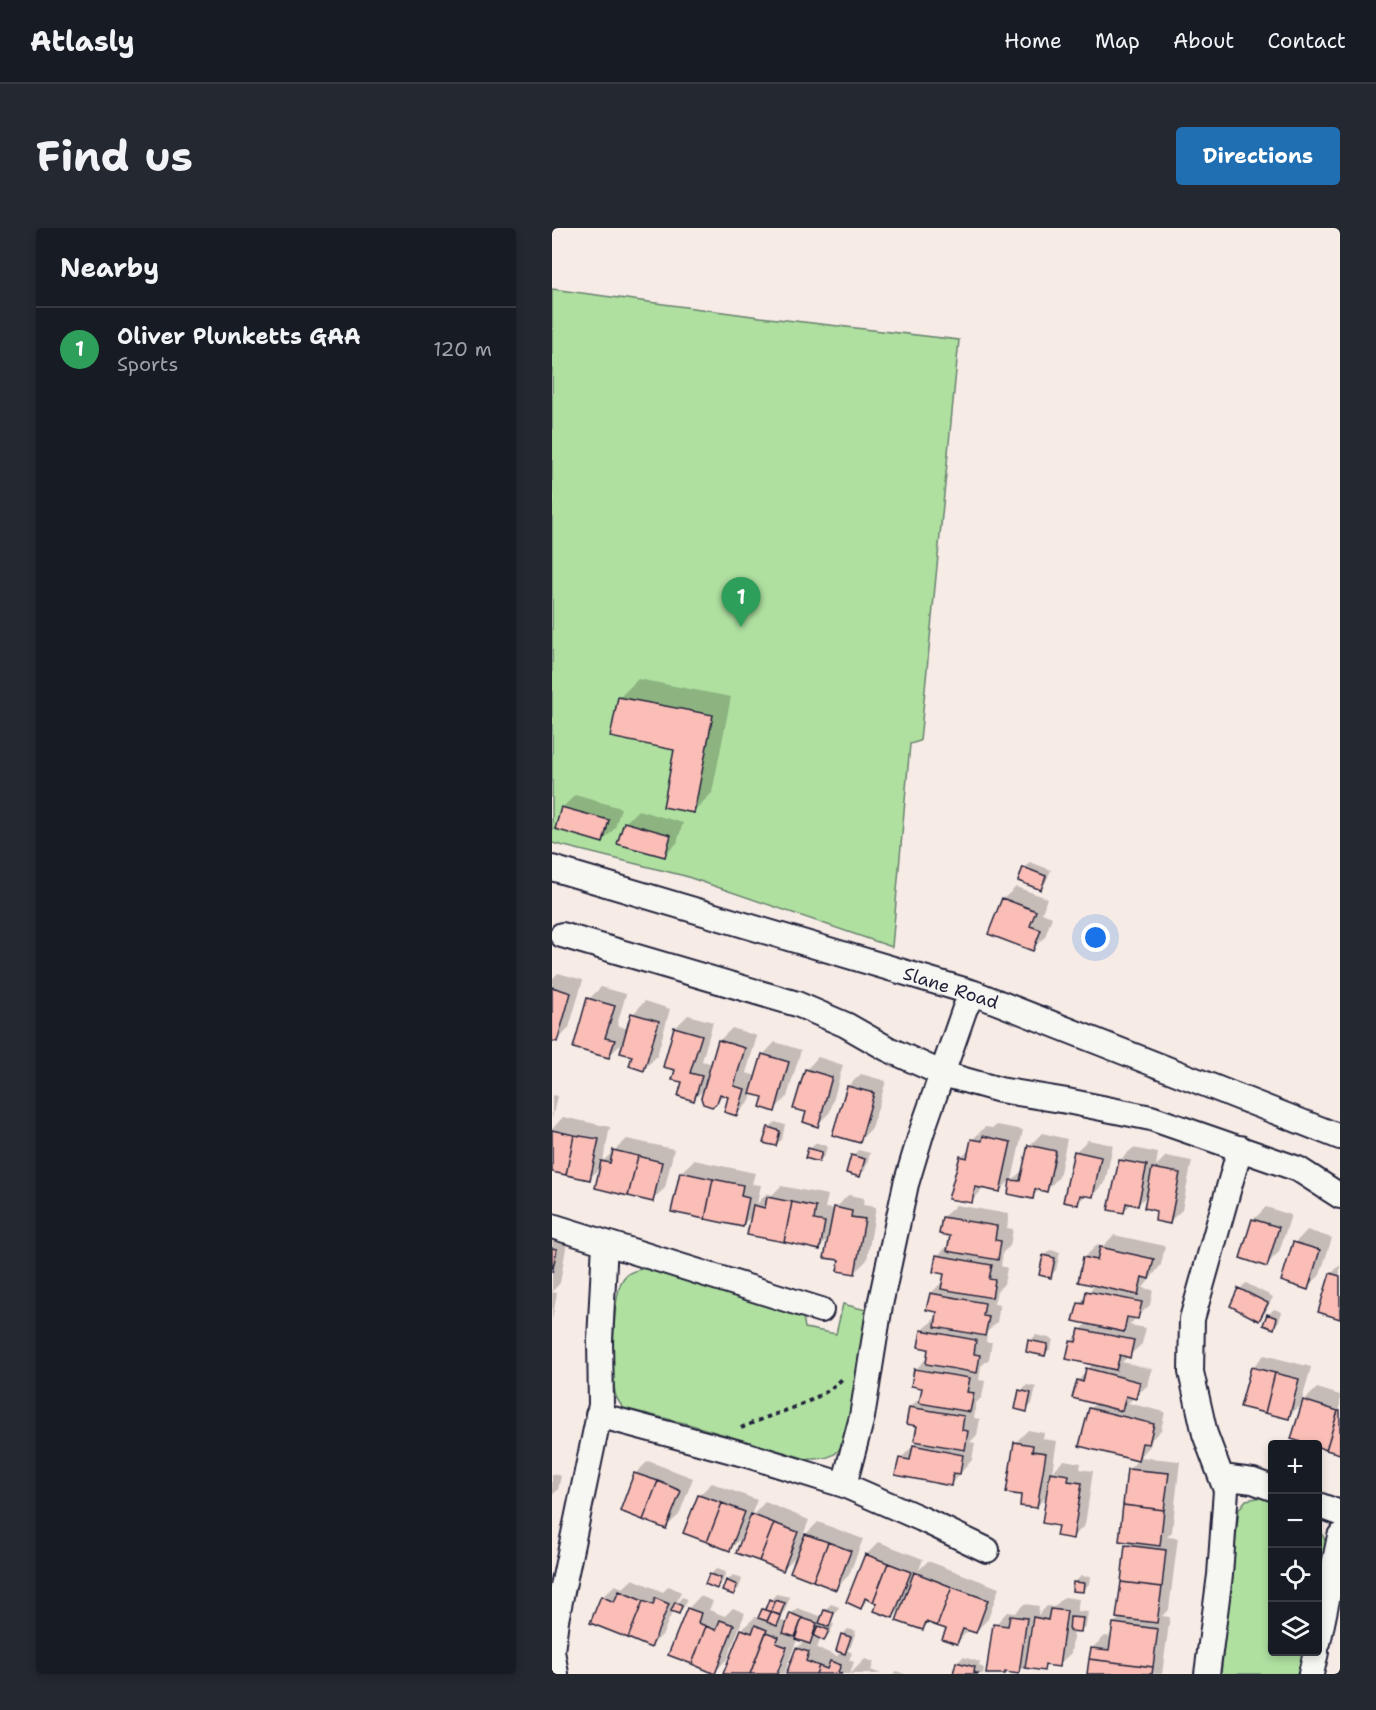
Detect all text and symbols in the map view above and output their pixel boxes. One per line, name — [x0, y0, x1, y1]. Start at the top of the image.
text: Atlasly — [30, 22, 135, 60]
text: Home — [1004, 27, 1062, 55]
text: Map — [1095, 27, 1140, 55]
text: About — [1173, 27, 1234, 55]
text: Contact — [1267, 27, 1346, 55]
button: Directions — [1176, 127, 1340, 185]
text: Find us — [36, 128, 193, 184]
text: Nearby — [60, 250, 159, 285]
text: Oliver Plunketts GAA — [117, 322, 361, 351]
text: 1 — [75, 336, 84, 362]
text: 120 m — [433, 336, 492, 362]
text: Sports — [117, 351, 178, 377]
pin: 1 — [722, 578, 760, 627]
your location — [1081, 923, 1110, 952]
street label: Slane Road — [900, 961, 1002, 1015]
map controls — [1268, 1440, 1322, 1656]
button: + — [1268, 1440, 1322, 1494]
button: − — [1268, 1494, 1322, 1548]
button: locate — [1268, 1548, 1322, 1602]
button: layers — [1268, 1602, 1322, 1656]

